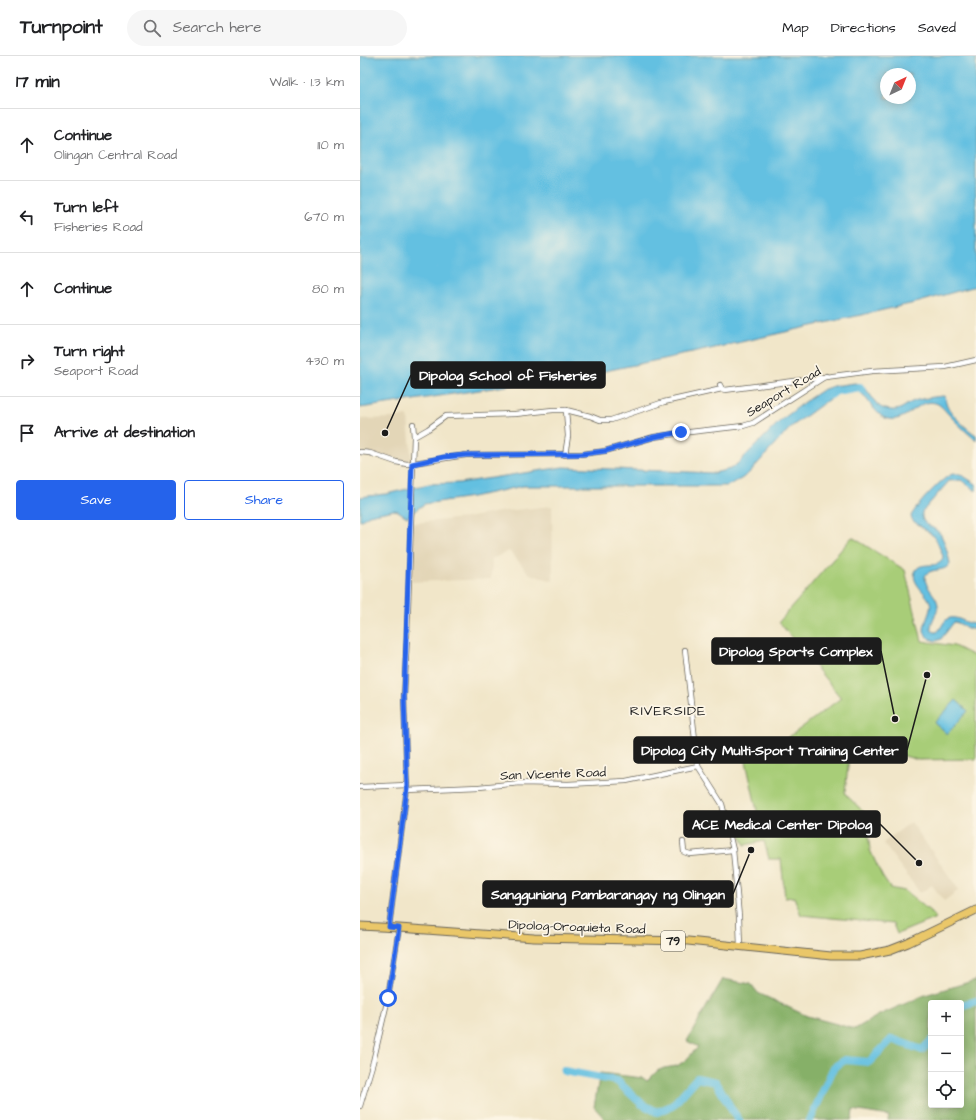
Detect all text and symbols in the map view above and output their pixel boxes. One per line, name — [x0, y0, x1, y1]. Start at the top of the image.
search box — [127, 10, 407, 46]
text: Turnpoint — [20, 14, 103, 41]
icon: search — [141, 17, 163, 39]
text: Search here — [173, 17, 261, 38]
text: Map — [782, 18, 809, 38]
text: Directions — [831, 18, 896, 38]
text: Saved — [918, 18, 956, 38]
north arrow — [880, 68, 916, 104]
text: 17 min — [16, 70, 60, 94]
text: Walk · 1.3 km — [269, 73, 344, 91]
text: Continue — [54, 125, 112, 146]
icon: ahead — [16, 134, 38, 156]
text: 110 m — [317, 136, 344, 154]
text: Olingan Central Road — [54, 146, 177, 164]
text: Turn left — [54, 197, 118, 218]
icon: left — [16, 206, 38, 228]
text: 670 m — [304, 208, 344, 226]
text: Fisheries Road — [54, 218, 143, 236]
icon: ahead — [16, 278, 38, 300]
text: Continue — [54, 278, 112, 299]
text: 80 m — [312, 280, 344, 298]
text: Turn right — [54, 341, 125, 362]
icon: right — [16, 350, 38, 372]
text: 430 m — [305, 352, 344, 370]
text: Seaport Road — [54, 362, 138, 380]
callout: Dipolog School of Fisheries — [411, 362, 605, 388]
street label: Seaport Road — [743, 362, 824, 421]
text: Dipolog School of Fisheries — [419, 366, 597, 387]
icon: arrive — [16, 422, 38, 444]
text: Arrive at destination — [54, 422, 195, 443]
route end — [672, 423, 690, 441]
button: Save — [16, 480, 176, 520]
button: Share — [184, 480, 344, 520]
callout: Dipolog Sports Complex — [712, 638, 881, 664]
text: Dipolog Sports Complex — [719, 642, 873, 663]
district label: RIVERSIDE — [630, 701, 706, 721]
callout: Dipolog City Multi-Sport Training Center — [634, 737, 907, 763]
text: Dipolog City Multi-Sport Training Center — [641, 741, 899, 762]
street label: San Vicente Road — [500, 763, 607, 785]
callout: ACE Medical Center Dipolog — [684, 811, 880, 837]
text: ACE Medical Center Dipolog — [692, 815, 873, 836]
callout: Sangguniang Pambarangay ng Olingan — [483, 881, 733, 907]
text: Sangguniang Pambarangay ng Olingan — [490, 885, 725, 906]
street label: Dipolog-Oroquieta Road — [508, 916, 646, 939]
road number: 79 — [661, 931, 685, 951]
route start — [379, 989, 397, 1007]
map controls — [928, 1000, 964, 1108]
button: + — [928, 1000, 964, 1036]
button: − — [928, 1036, 964, 1072]
button: locate — [928, 1072, 964, 1108]

